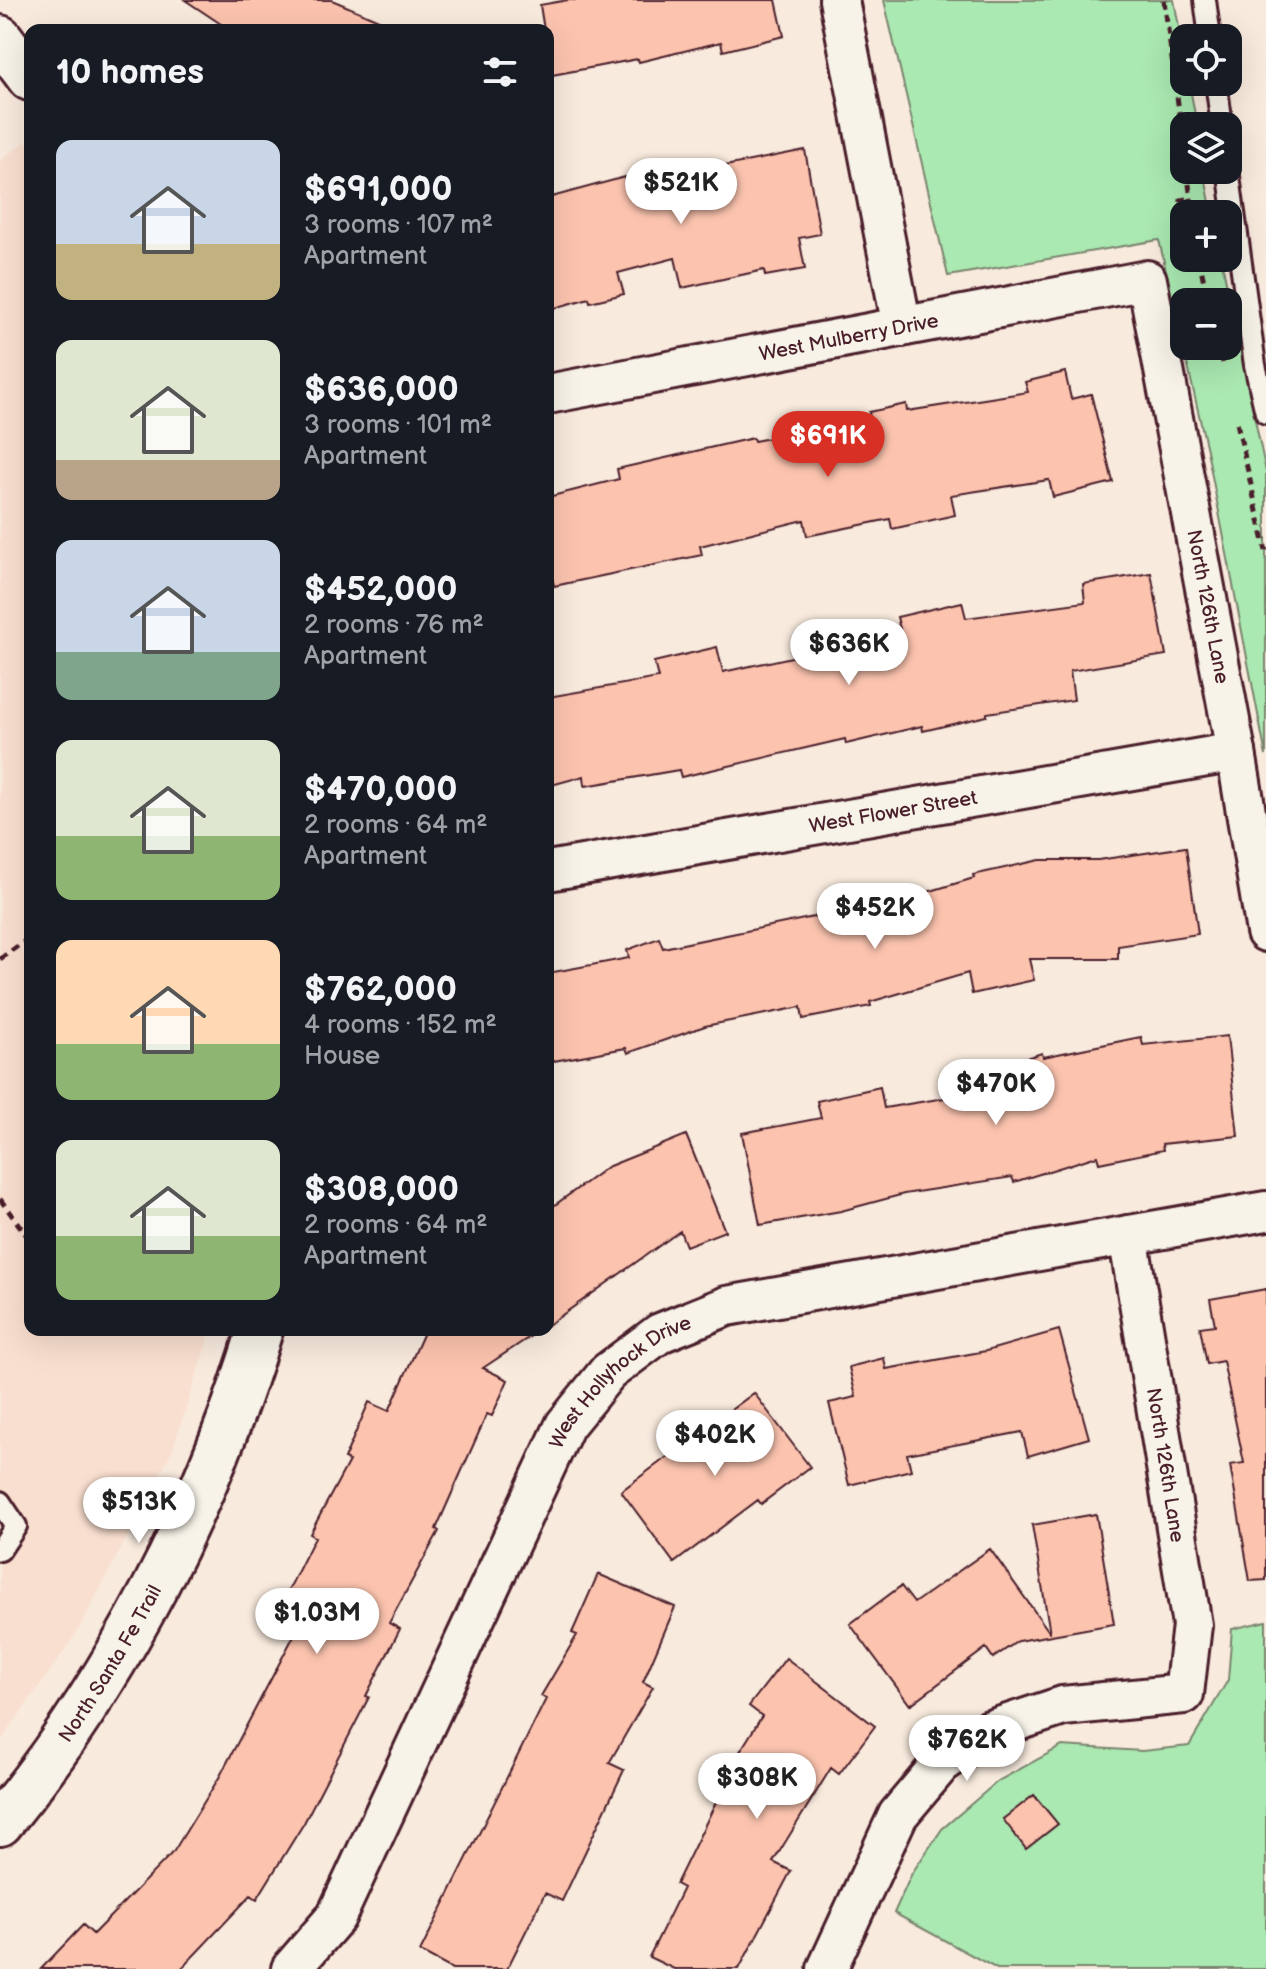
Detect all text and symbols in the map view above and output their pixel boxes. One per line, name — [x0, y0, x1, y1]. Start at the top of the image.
map controls — [1170, 24, 1242, 360]
button: locate — [1170, 24, 1242, 96]
icon: filters — [478, 50, 522, 94]
text: 10 homes — [56, 52, 204, 93]
button: layers — [1170, 112, 1242, 184]
pin: $521K — [625, 158, 737, 226]
text: $521K — [643, 168, 719, 199]
text: $691,000 — [304, 169, 452, 210]
icon: home — [120, 172, 216, 268]
button: + — [1170, 200, 1242, 272]
text: 3 rooms · 107 m² — [304, 210, 493, 241]
text: Apartment — [304, 241, 427, 272]
button: − — [1170, 288, 1242, 360]
street label: West Mulberry Drive — [757, 309, 941, 367]
text: $636,000 — [304, 369, 459, 410]
icon: home — [120, 372, 216, 468]
text: 3 rooms · 101 m² — [304, 410, 492, 441]
pin: $691K — [772, 411, 884, 479]
text: $691K — [790, 421, 866, 452]
text: Apartment — [304, 441, 427, 472]
street label: North 126th Lane — [1181, 528, 1234, 686]
text: $452,000 — [304, 569, 458, 610]
icon: home — [120, 572, 216, 668]
text: 2 rooms · 76 m² — [304, 610, 484, 641]
pin: $636K — [793, 619, 905, 687]
text: $636K — [808, 629, 890, 660]
text: Apartment — [304, 641, 427, 672]
text: $470,000 — [304, 769, 457, 810]
icon: home — [120, 772, 216, 868]
street label: West Flower Street — [807, 786, 979, 839]
text: 2 rooms · 64 m² — [304, 810, 488, 841]
text: Apartment — [304, 841, 427, 872]
pin: $452K — [819, 883, 931, 951]
text: $452K — [835, 893, 915, 924]
text: $762,000 — [304, 969, 457, 1010]
icon: home — [120, 972, 216, 1068]
text: 4 rooms · 152 m² — [304, 1010, 497, 1041]
text: House — [304, 1041, 380, 1072]
pin: $470K — [940, 1059, 1052, 1127]
text: $470K — [956, 1069, 1036, 1100]
text: $308,000 — [304, 1169, 459, 1210]
icon: home — [120, 1172, 216, 1268]
text: 2 rooms · 64 m² — [304, 1210, 488, 1241]
text: Apartment — [304, 1241, 427, 1272]
street label: West Hollyhock Drive — [545, 1311, 695, 1453]
street label: North 126th Lane — [1141, 1386, 1189, 1544]
pin: $402K — [659, 1410, 771, 1478]
text: $402K — [674, 1420, 756, 1451]
pin: $513K — [83, 1477, 195, 1545]
text: $513K — [101, 1487, 177, 1518]
street label: North Santa Fe Trail — [54, 1581, 167, 1747]
pin: $1.03M — [252, 1588, 382, 1656]
text: $1.03M — [273, 1598, 361, 1629]
pin: $762K — [911, 1715, 1023, 1783]
text: $762K — [927, 1725, 1007, 1756]
pin: $308K — [701, 1753, 813, 1821]
text: $308K — [716, 1763, 798, 1794]

